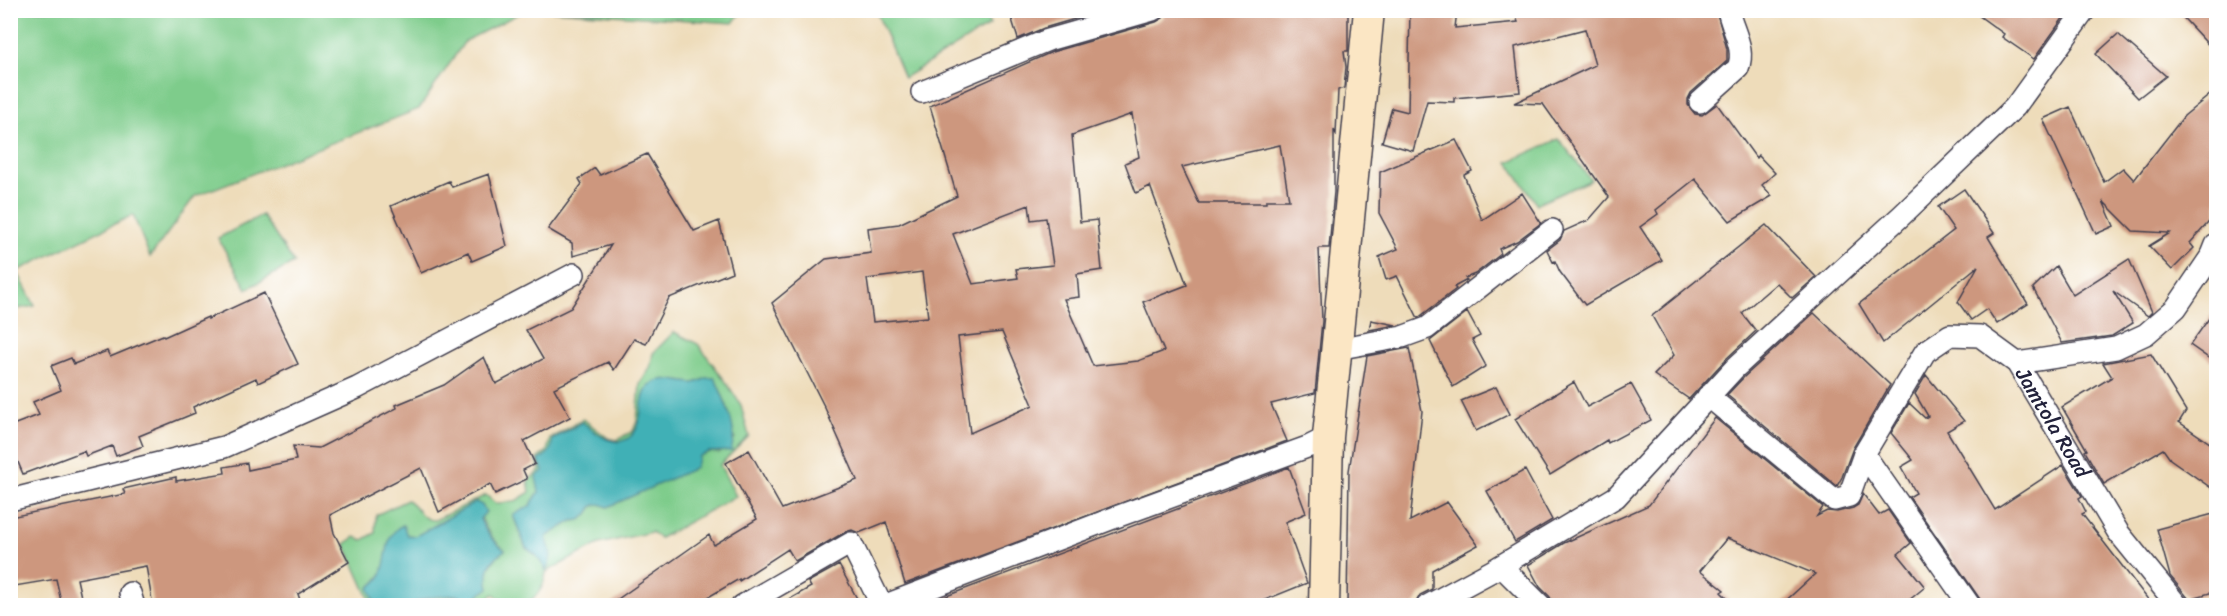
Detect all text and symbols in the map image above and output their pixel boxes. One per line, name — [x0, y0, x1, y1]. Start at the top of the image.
street label: Jamtola Road — [2004, 359, 2102, 487]

